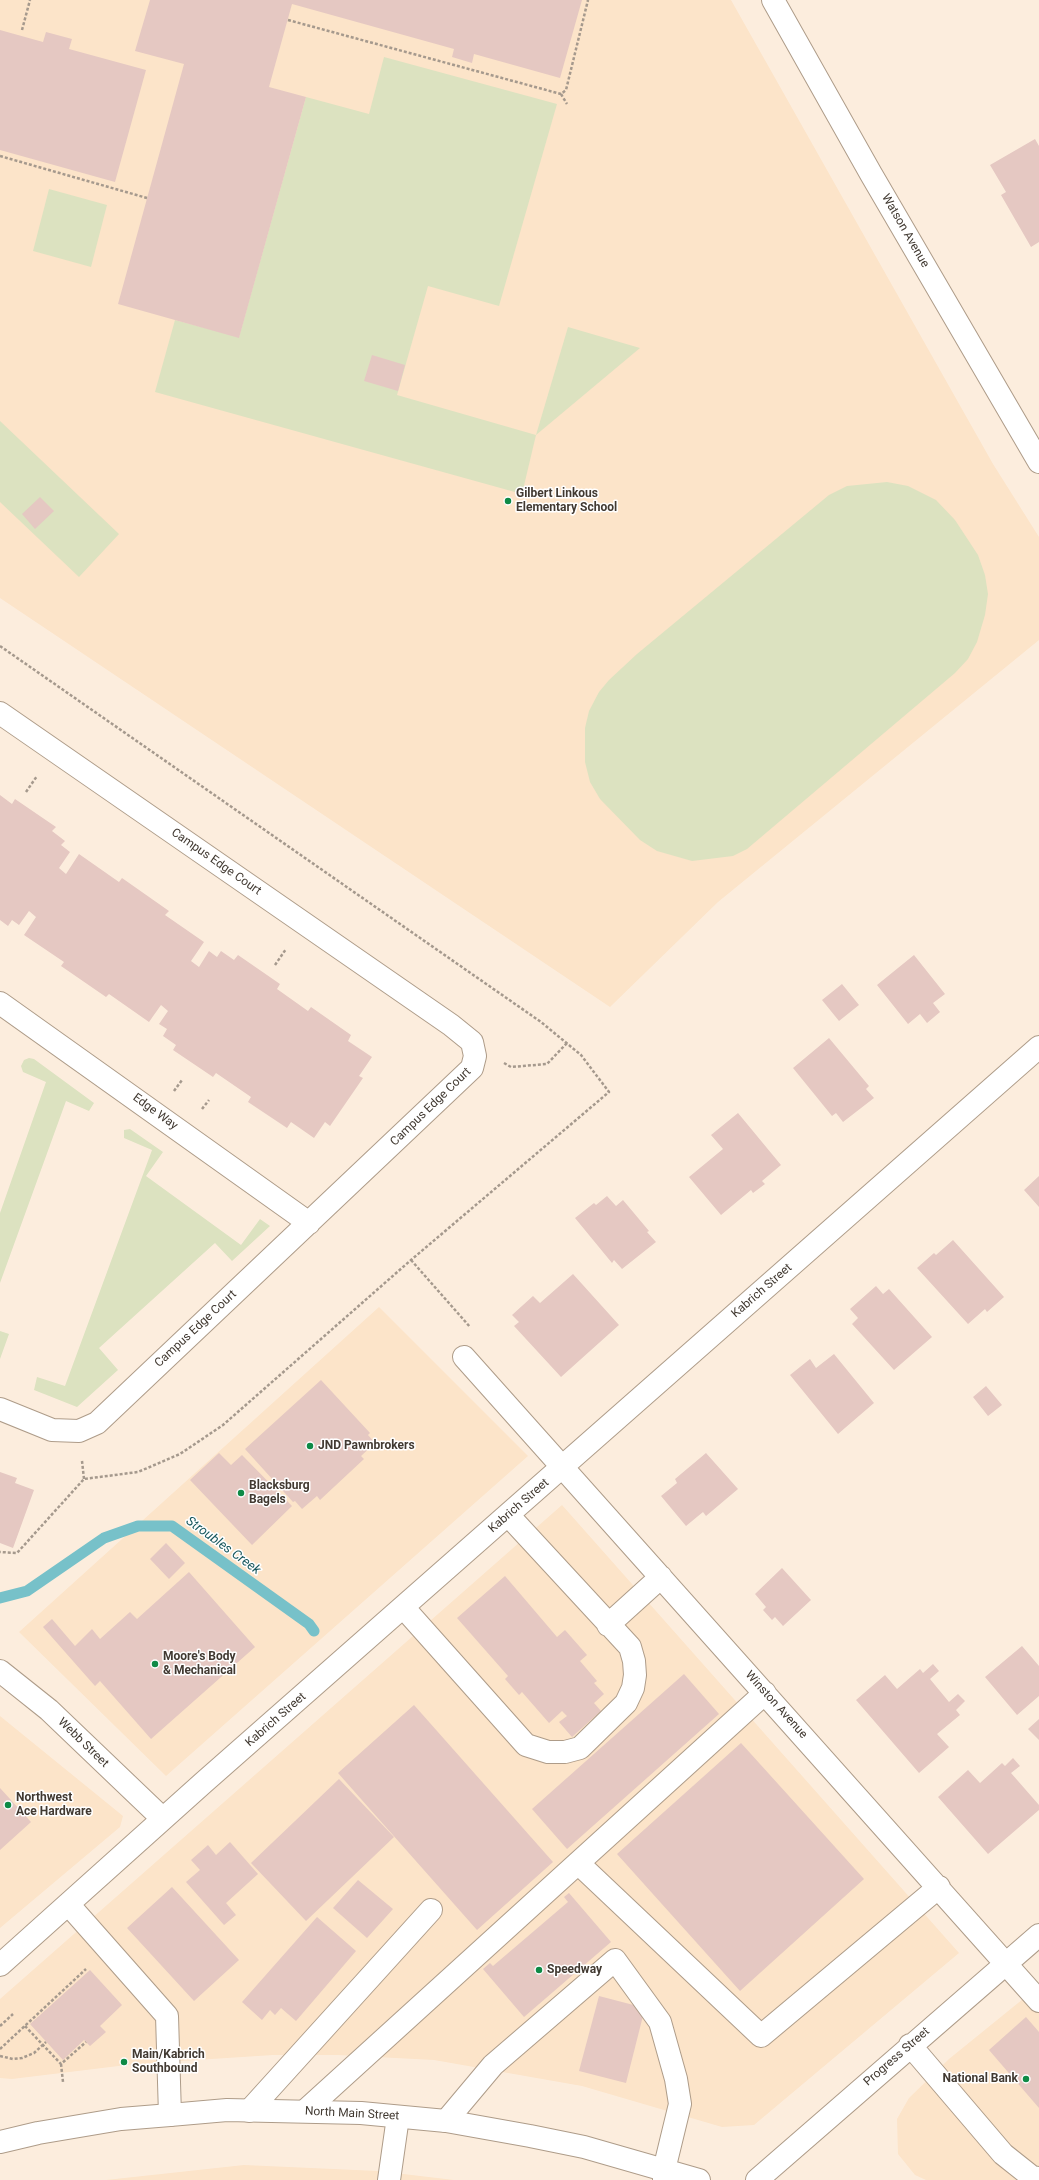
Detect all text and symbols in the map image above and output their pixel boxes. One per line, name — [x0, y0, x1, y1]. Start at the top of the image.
street label: Watson Avenue — [878, 192, 932, 270]
place label: Gilbert Linkous Elementary School — [516, 487, 617, 515]
marker: Gilbert Linkous Elementary School — [503, 496, 513, 506]
street label: Campus Edge Court — [168, 826, 264, 898]
street label: Campus Edge Court — [388, 1065, 474, 1149]
street label: Edge Way — [130, 1091, 180, 1133]
street label: Kabrich Street — [729, 1261, 795, 1321]
street label: Campus Edge Court — [152, 1287, 240, 1371]
place label: JND Pawnbrokers — [318, 1439, 415, 1453]
marker: JND Pawnbrokers — [305, 1441, 315, 1451]
street label: Kabrich Street — [486, 1476, 552, 1536]
place label: Blacksburg Bagels — [249, 1479, 310, 1507]
marker: Blacksburg Bagels — [236, 1488, 246, 1498]
water label: Stroubles Creek — [183, 1514, 263, 1578]
place label: Moore's Body & Mechanical — [163, 1650, 236, 1678]
marker: Moore's Body & Mechanical — [150, 1659, 160, 1669]
street label: Winston Avenue — [742, 1668, 810, 1742]
street label: Kabrich Street — [243, 1690, 309, 1750]
street label: Webb Street — [55, 1715, 111, 1771]
place label: Northwest Ace Hardware — [16, 1791, 92, 1819]
marker: Northwest Ace Hardware — [3, 1800, 13, 1810]
place label: Speedway — [547, 1963, 602, 1977]
marker: Speedway — [534, 1965, 544, 1975]
street label: Progress Street — [861, 2025, 933, 2089]
place label: Main/Kabrich Southbound — [132, 2048, 205, 2076]
marker: Main/Kabrich Southbound — [119, 2057, 129, 2067]
place label: National Bank — [943, 2072, 1018, 2086]
marker: National Bank — [1021, 2074, 1031, 2084]
street label: North Main Street — [304, 2104, 400, 2124]

